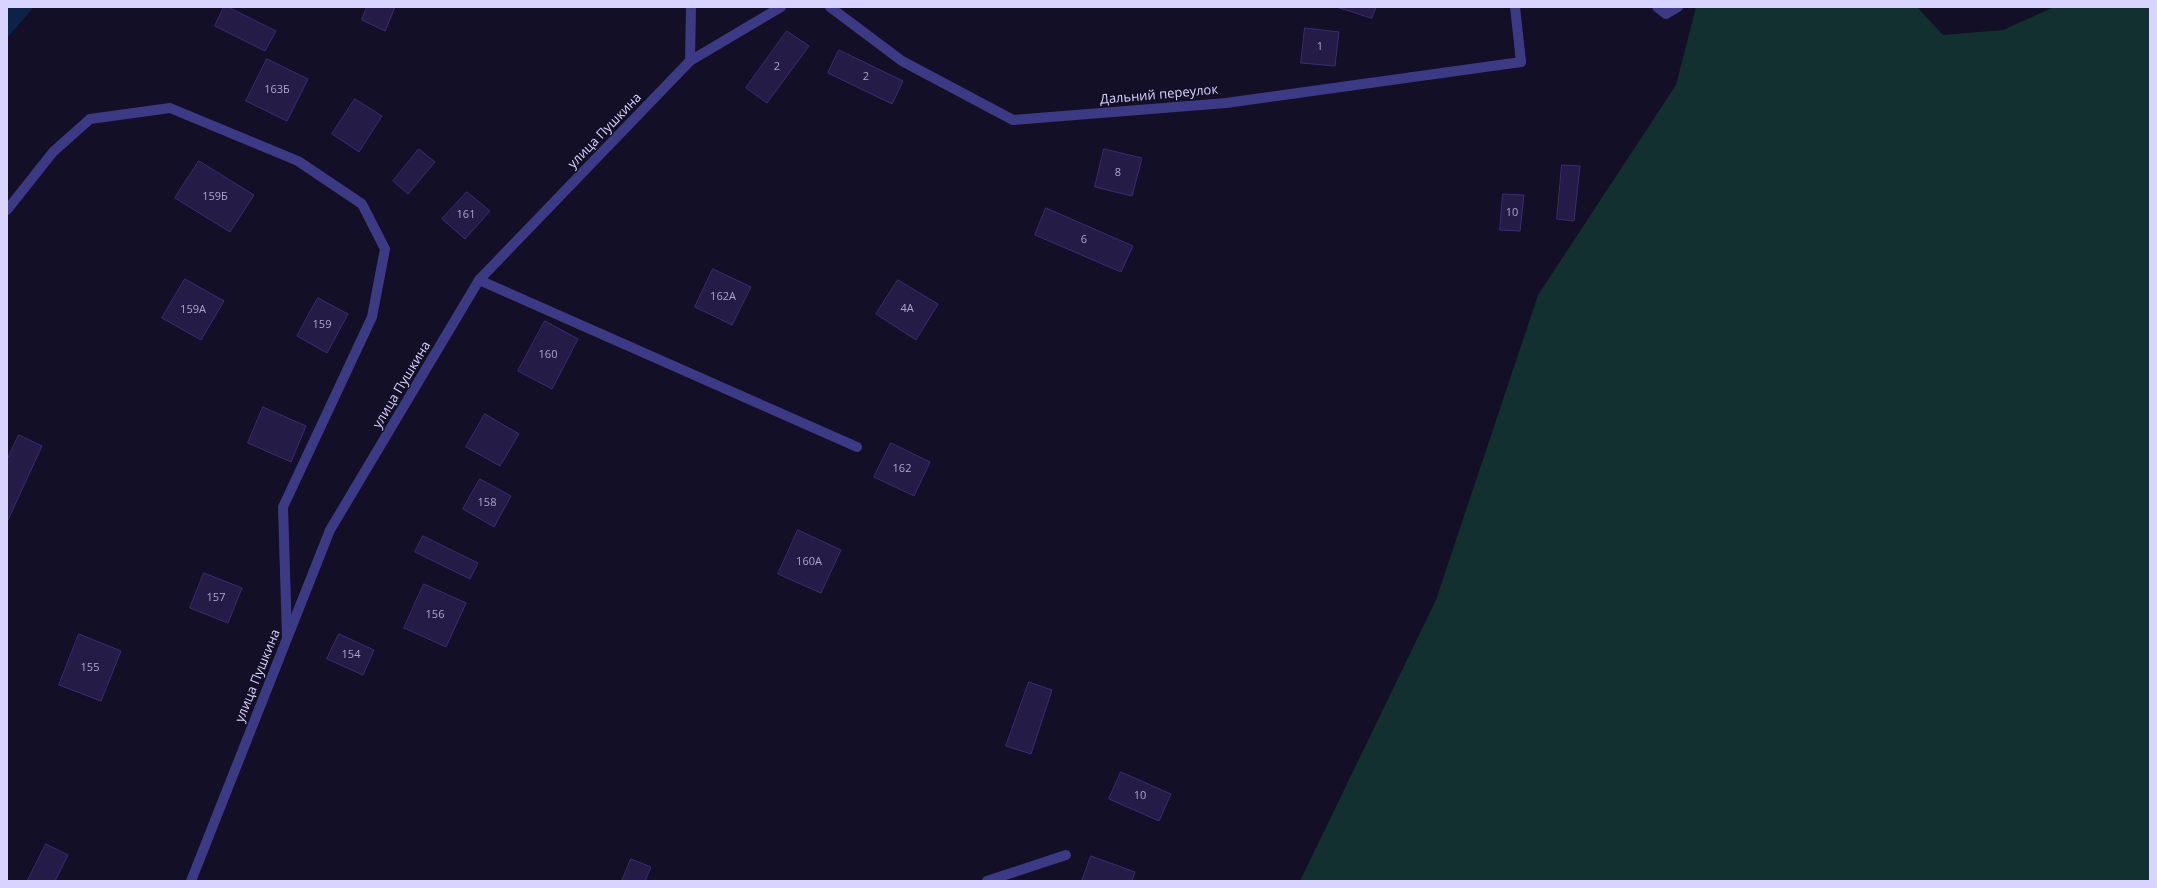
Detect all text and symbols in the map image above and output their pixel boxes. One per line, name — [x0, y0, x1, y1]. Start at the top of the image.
house number: 1 — [1317, 40, 1323, 54]
house number: 2 — [774, 60, 780, 74]
house number: 2 — [863, 70, 869, 84]
street label: Дальний переулок — [1099, 82, 1219, 108]
house number: 163Б — [264, 83, 290, 97]
street label: улица Пушкина — [565, 90, 645, 172]
house number: 8 — [1115, 166, 1121, 180]
house number: 159Б — [202, 190, 228, 204]
house number: 10 — [1506, 206, 1518, 220]
house number: 161 — [457, 208, 475, 222]
house number: 6 — [1081, 233, 1087, 247]
house number: 162А — [710, 290, 736, 304]
house number: 4А — [900, 302, 914, 316]
house number: 159А — [180, 303, 206, 317]
house number: 159 — [313, 318, 331, 332]
street label: улица Пушкина — [370, 339, 434, 431]
house number: 160 — [539, 348, 557, 362]
house number: 162 — [893, 462, 911, 476]
house number: 158 — [478, 496, 496, 510]
house number: 160А — [796, 555, 822, 569]
house number: 157 — [207, 591, 225, 605]
house number: 156 — [426, 608, 444, 622]
street label: улица Пушкина — [232, 627, 284, 725]
house number: 154 — [342, 648, 360, 662]
house number: 155 — [81, 661, 99, 675]
house number: 10 — [1134, 789, 1146, 803]

